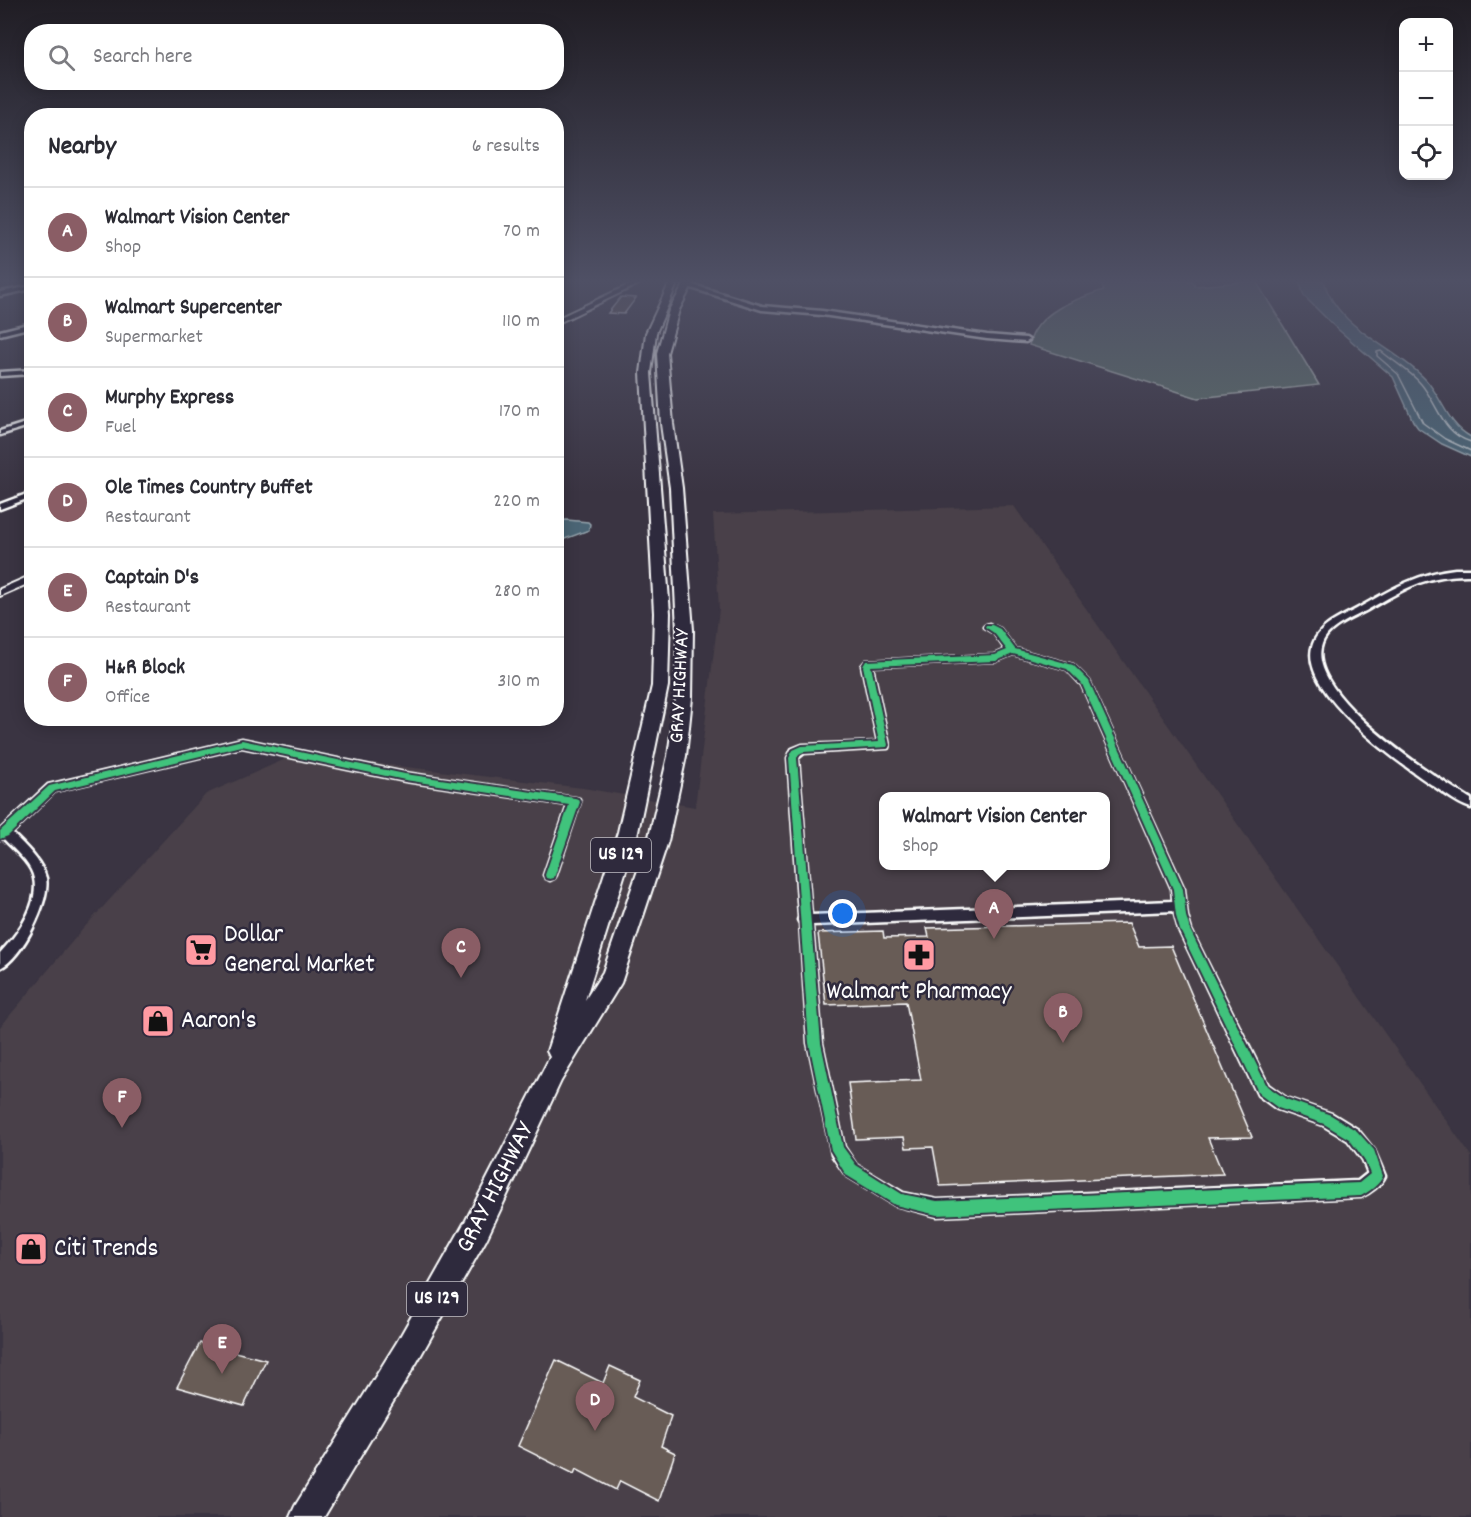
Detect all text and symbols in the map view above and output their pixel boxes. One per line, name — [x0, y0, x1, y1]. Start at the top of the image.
map controls — [1399, 18, 1453, 180]
button: + — [1399, 18, 1453, 72]
search box — [24, 24, 564, 90]
icon: search — [45, 41, 78, 74]
text: Search here — [93, 42, 192, 73]
button: − — [1399, 72, 1453, 126]
button: locate — [1399, 126, 1453, 180]
text: Nearby — [48, 129, 116, 166]
text: 6 results — [472, 133, 540, 161]
text: Walmart Vision Center — [105, 203, 290, 234]
text: A — [62, 218, 73, 246]
text: 70 m — [503, 218, 540, 246]
text: Shop — [105, 234, 141, 262]
text: Walmart Supercenter — [105, 293, 282, 324]
text: B — [63, 308, 72, 336]
text: 110 m — [502, 308, 540, 336]
text: Supermarket — [105, 324, 203, 352]
text: Murphy Express — [105, 383, 234, 414]
text: C — [63, 398, 72, 426]
text: 170 m — [499, 398, 540, 426]
text: Fuel — [105, 414, 136, 442]
text: Ole Times Country Buffet — [105, 473, 313, 504]
text: D — [62, 488, 73, 516]
text: 220 m — [493, 488, 540, 516]
text: Restaurant — [105, 504, 191, 532]
text: Captain D's — [105, 563, 199, 594]
text: E — [63, 578, 72, 606]
text: 280 m — [494, 578, 540, 606]
text: Restaurant — [105, 594, 191, 622]
street label: GRAY HIGHWAY — [663, 627, 699, 744]
text: H&R Block — [105, 653, 185, 684]
text: F — [63, 668, 72, 696]
text: 310 m — [498, 668, 540, 696]
text: Office — [105, 684, 150, 712]
popup — [879, 792, 1110, 870]
text: Walmart Vision Center — [902, 802, 1087, 833]
text: Shop — [902, 833, 938, 861]
road number: US 129 — [591, 838, 651, 872]
pin: A — [974, 890, 1014, 939]
your location — [828, 899, 857, 928]
place label: Dollar General Market — [224, 917, 375, 984]
pin: C — [442, 928, 480, 978]
supermarket icon: Dollar General Market — [183, 932, 219, 968]
pharmacy icon: Walmart Pharmacy — [901, 937, 937, 973]
place label: Walmart Pharmacy — [826, 974, 1012, 1011]
pin: B — [1044, 994, 1082, 1043]
shop icon: Aaron's — [140, 1003, 176, 1039]
place label: Aaron's — [181, 1003, 257, 1040]
pin: F — [102, 1078, 142, 1128]
street label: GRAY HIGHWAY — [447, 1115, 545, 1260]
shop icon: Citi Trends — [13, 1231, 49, 1267]
place label: Citi Trends — [54, 1231, 159, 1268]
road number: US 129 — [407, 1282, 467, 1316]
pin: E — [202, 1324, 242, 1374]
pin: D — [576, 1382, 614, 1431]

